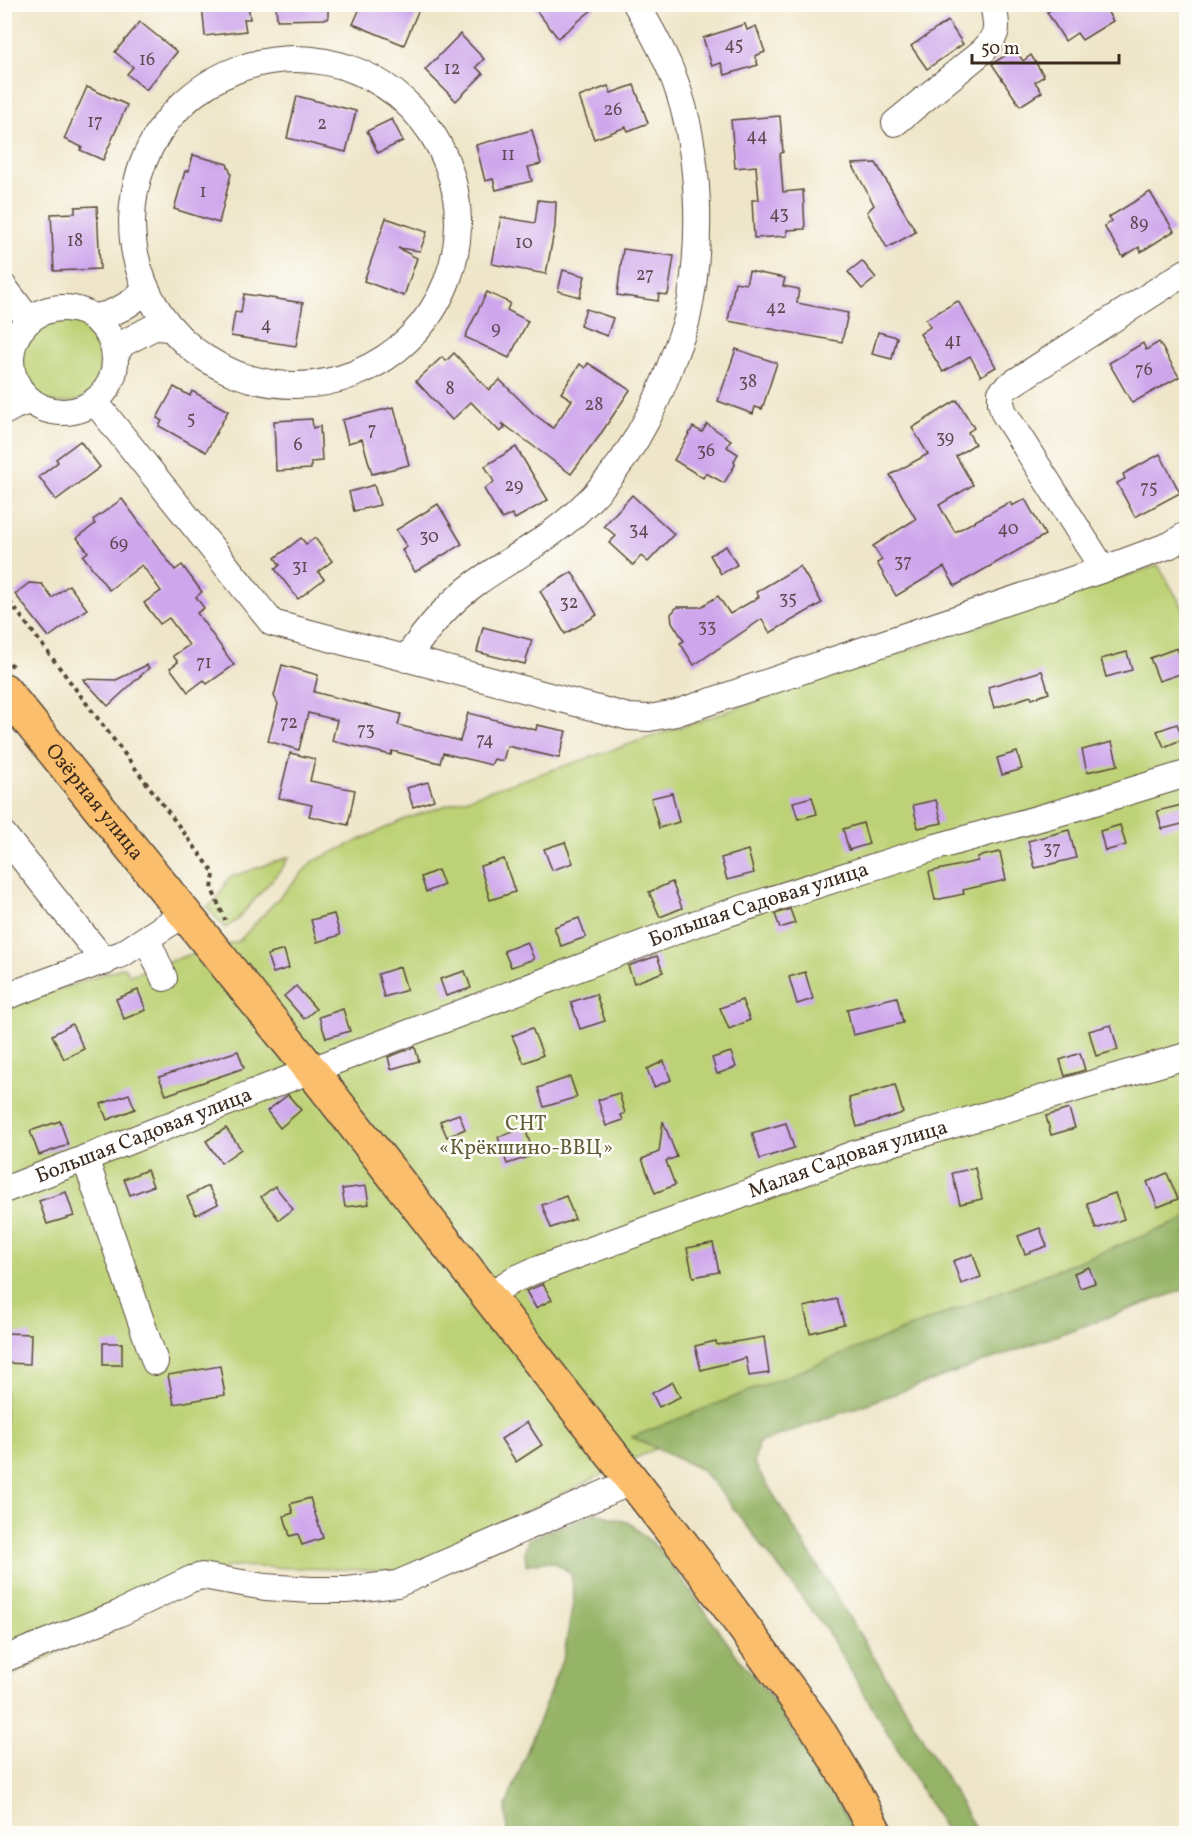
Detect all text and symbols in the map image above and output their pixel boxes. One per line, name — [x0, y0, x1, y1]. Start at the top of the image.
scale bar — [972, 27, 1119, 65]
house number: 45 — [725, 33, 743, 58]
text: 50 m — [981, 37, 1020, 62]
house number: 16 — [139, 48, 155, 73]
house number: 12 — [444, 57, 460, 82]
house number: 26 — [604, 98, 622, 123]
house number: 17 — [87, 110, 103, 135]
house number: 2 — [317, 112, 327, 137]
house number: 44 — [746, 124, 768, 149]
house number: 11 — [501, 143, 515, 168]
house number: 1 — [200, 180, 206, 205]
house number: 43 — [769, 202, 789, 227]
house number: 89 — [1130, 212, 1148, 237]
house number: 18 — [67, 229, 83, 254]
house number: 10 — [515, 231, 533, 256]
house number: 27 — [636, 263, 654, 288]
house number: 42 — [766, 296, 786, 321]
house number: 4 — [261, 313, 271, 338]
house number: 9 — [491, 317, 501, 342]
house number: 41 — [944, 329, 962, 354]
house number: 76 — [1135, 358, 1153, 383]
house number: 38 — [739, 370, 757, 395]
house number: 8 — [445, 377, 455, 402]
house number: 28 — [585, 393, 603, 418]
house number: 5 — [187, 407, 195, 432]
house number: 7 — [368, 418, 376, 443]
house number: 39 — [936, 426, 954, 451]
house number: 6 — [293, 433, 303, 458]
house number: 36 — [697, 439, 715, 464]
house number: 29 — [505, 474, 523, 499]
house number: 75 — [1140, 476, 1158, 501]
house number: 40 — [997, 517, 1019, 542]
house number: 34 — [629, 518, 649, 543]
house number: 30 — [419, 525, 439, 550]
house number: 69 — [110, 532, 128, 557]
house number: 37 — [894, 550, 912, 575]
house number: 31 — [292, 555, 308, 580]
house number: 35 — [779, 587, 797, 612]
house number: 32 — [560, 591, 578, 616]
house number: 33 — [698, 615, 716, 640]
house number: 71 — [196, 651, 212, 676]
house number: 72 — [280, 711, 298, 736]
house number: 73 — [357, 718, 375, 743]
house number: 74 — [476, 728, 494, 753]
street label: Озёрная улица — [38, 737, 151, 867]
house number: 37 — [1043, 837, 1061, 862]
street label: Большая Садовая улица — [644, 855, 872, 955]
street label: Большая Садовая улица — [31, 1080, 256, 1191]
park label: СНТ «Крёкшино-ВВЦ» — [439, 1110, 613, 1163]
street label: Малая Садовая улица — [744, 1113, 951, 1206]

